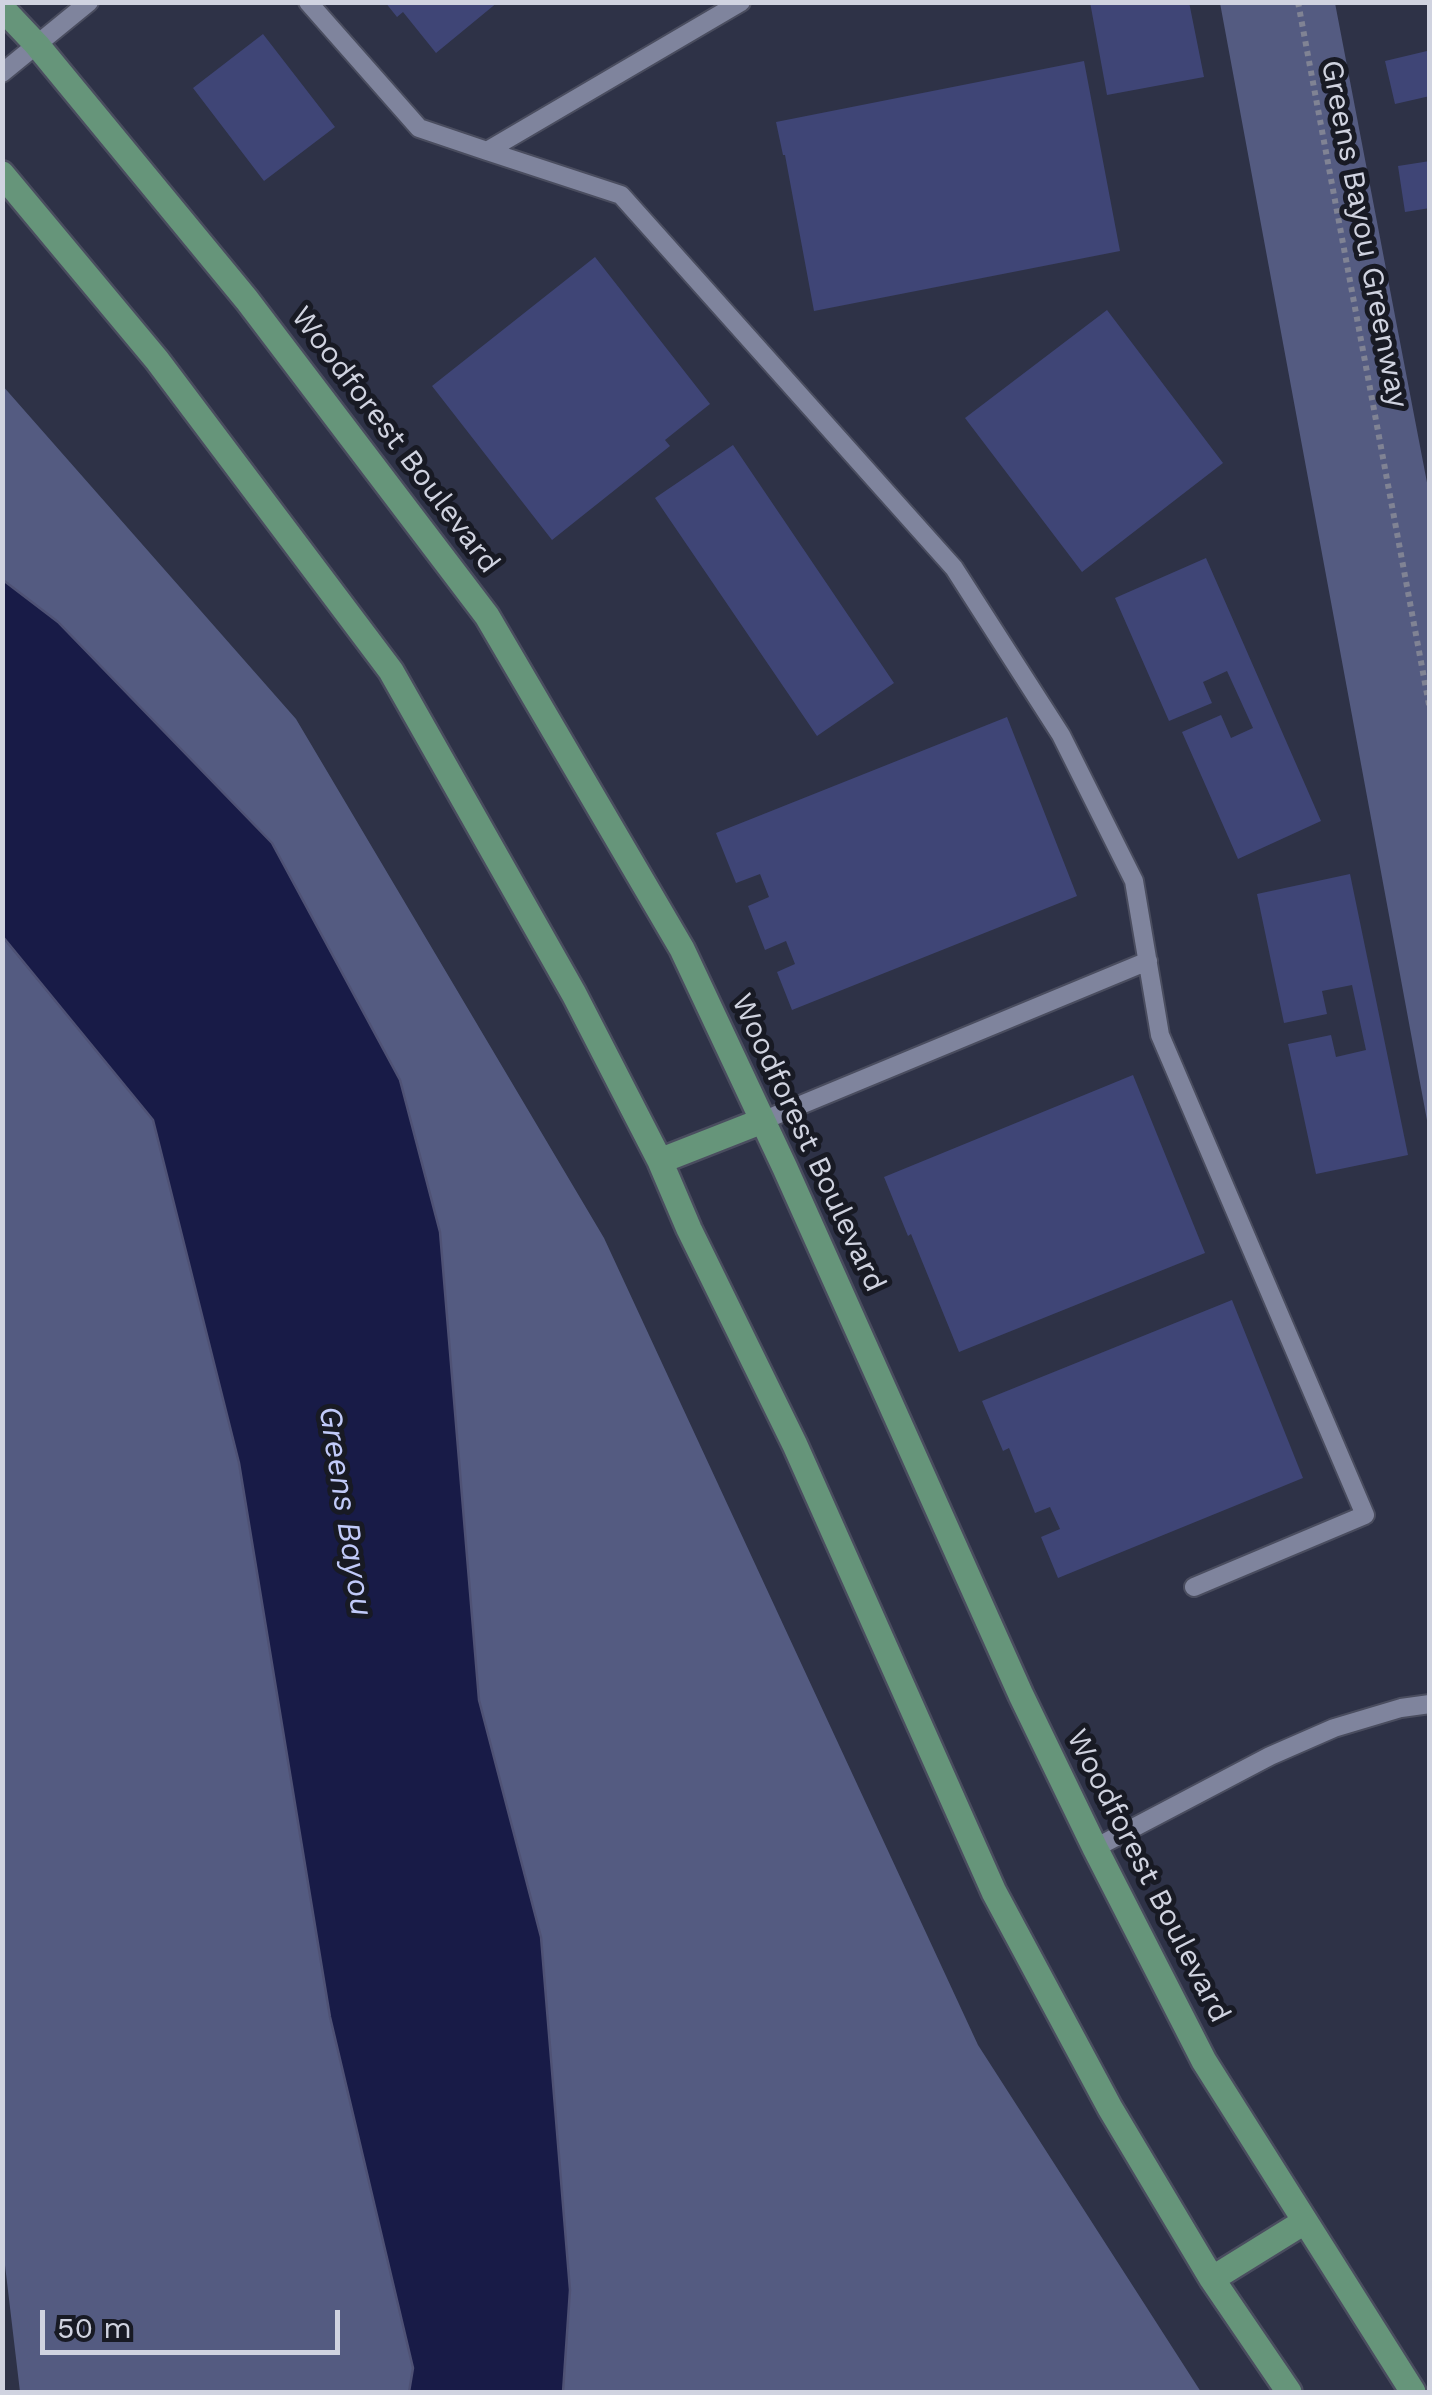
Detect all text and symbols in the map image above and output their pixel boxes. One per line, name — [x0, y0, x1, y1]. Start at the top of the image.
street label: Greens Bayou Greenway — [1313, 57, 1415, 411]
street label: Woodforest Boulevard — [283, 300, 507, 580]
street label: Woodforest Boulevard — [723, 988, 893, 1298]
water label: Greens Bayou — [309, 1403, 381, 1619]
street label: Woodforest Boulevard — [1058, 1723, 1238, 2029]
scale bar — [45, 2290, 345, 2352]
text: 50 m — [57, 2310, 132, 2345]

